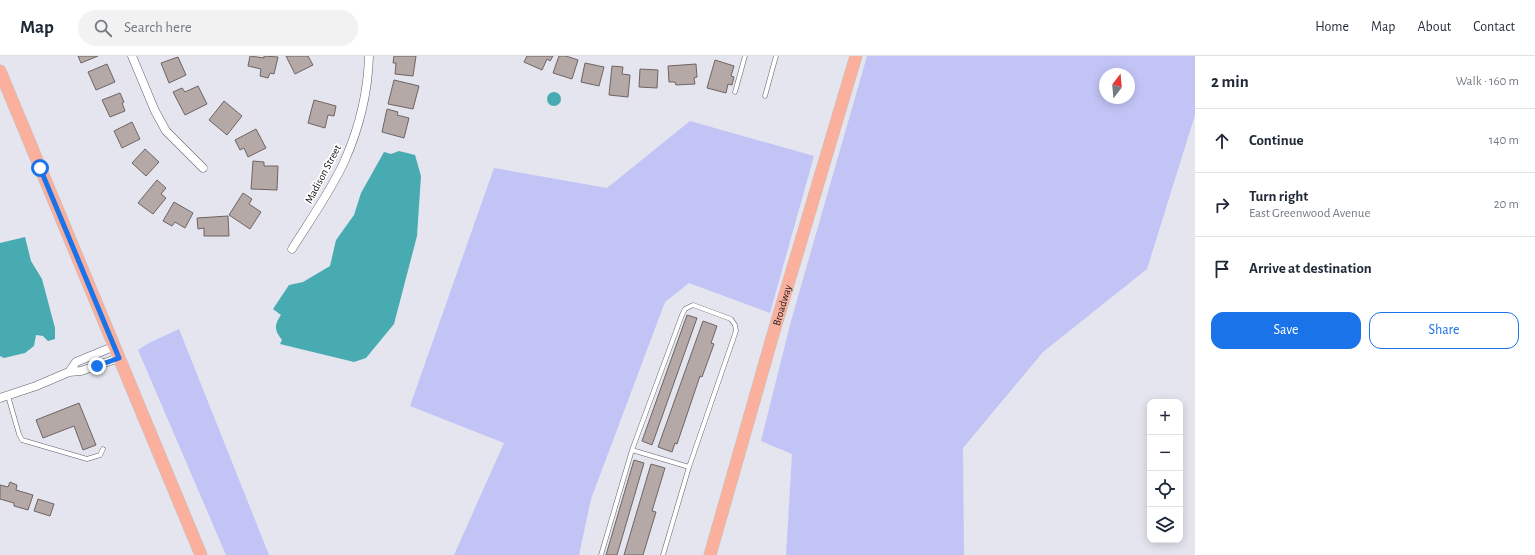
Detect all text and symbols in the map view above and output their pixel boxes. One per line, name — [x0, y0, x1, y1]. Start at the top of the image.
search box — [78, 10, 358, 46]
icon: search — [92, 17, 114, 39]
text: Map — [20, 18, 54, 37]
text: Search here — [124, 20, 192, 35]
text: Home — [1315, 20, 1349, 34]
text: Map — [1371, 20, 1395, 34]
text: About — [1417, 20, 1451, 34]
text: Contact — [1473, 20, 1515, 34]
north arrow — [1099, 68, 1135, 104]
text: 2 min — [1211, 73, 1249, 90]
text: Walk · 160 m — [1456, 75, 1519, 88]
icon: ahead — [1211, 130, 1233, 152]
text: Continue — [1249, 133, 1304, 148]
text: 140 m — [1489, 134, 1519, 147]
street label: Madison Street — [303, 142, 343, 205]
route start — [31, 159, 49, 177]
text: Turn right — [1249, 189, 1308, 204]
icon: right — [1211, 194, 1233, 216]
text: 20 m — [1494, 198, 1519, 211]
text: East Greenwood Avenue — [1249, 207, 1370, 220]
icon: arrive — [1211, 258, 1233, 280]
text: Arrive at destination — [1249, 261, 1372, 276]
street label: Broadway — [770, 283, 793, 327]
button: Save — [1211, 312, 1361, 349]
button: Share — [1369, 312, 1519, 349]
route end — [88, 357, 106, 375]
map controls — [1147, 399, 1183, 543]
button: + — [1147, 399, 1183, 435]
button: − — [1147, 435, 1183, 471]
button: locate — [1147, 471, 1183, 507]
button: layers — [1147, 507, 1183, 543]

